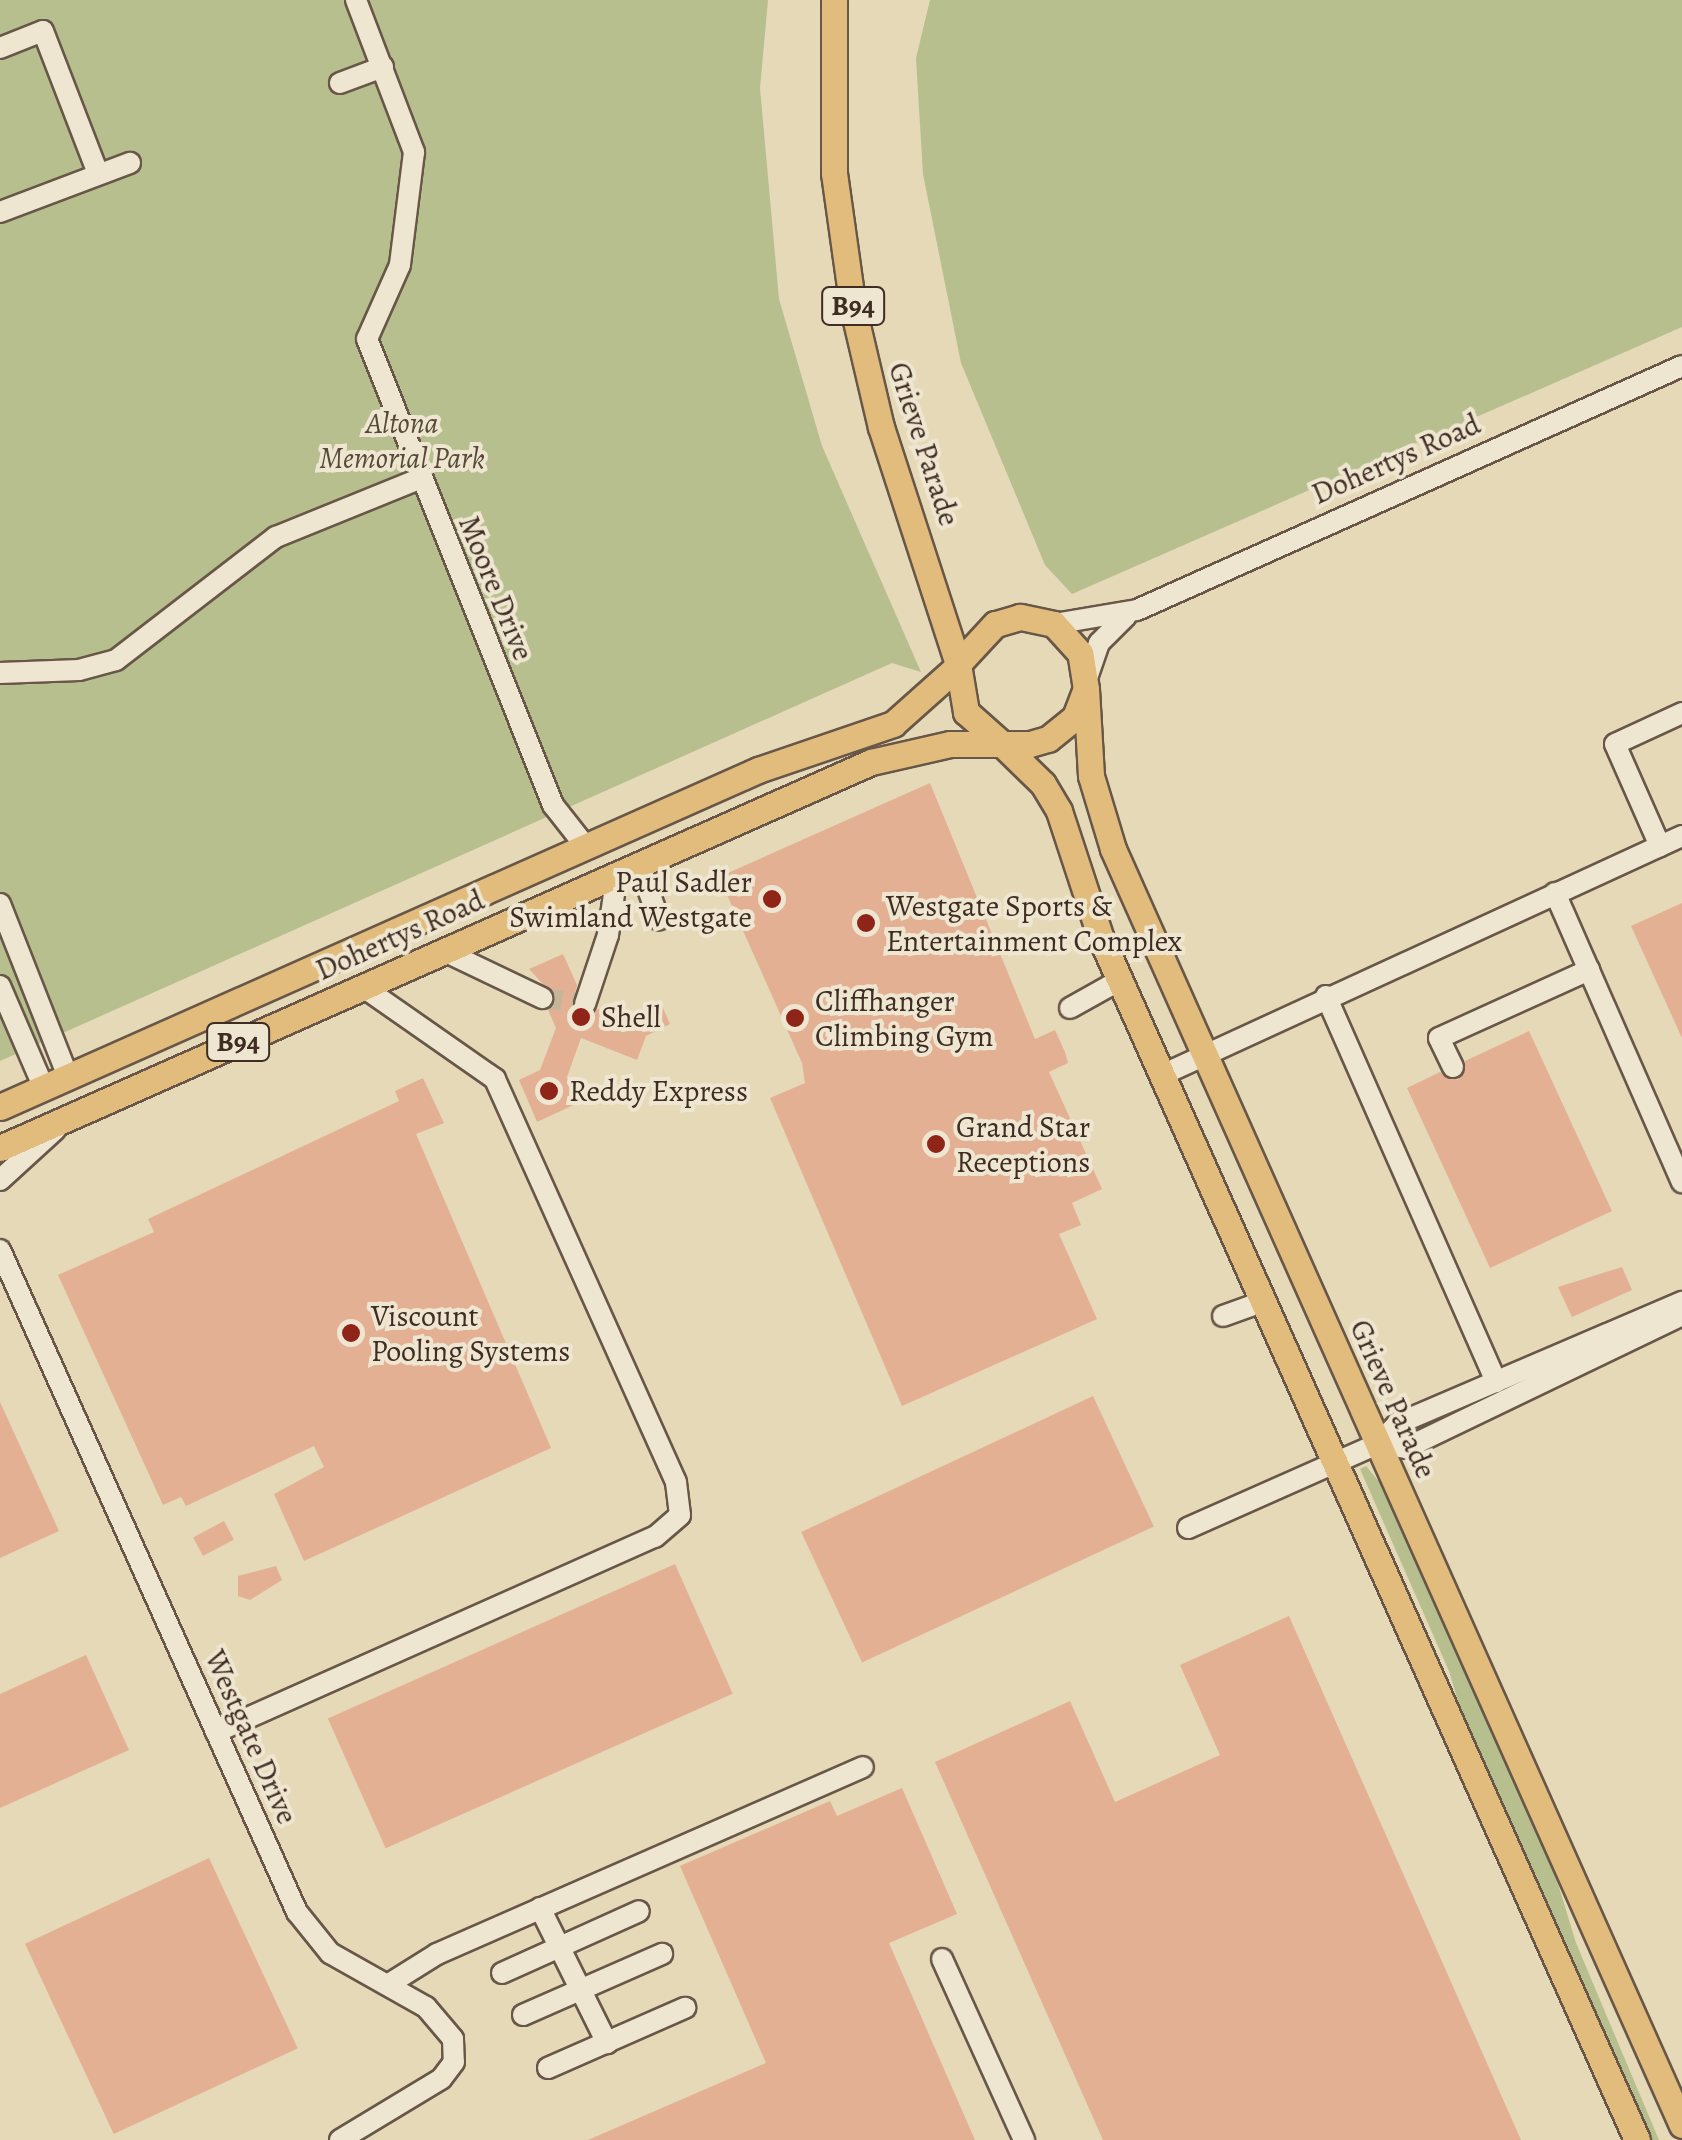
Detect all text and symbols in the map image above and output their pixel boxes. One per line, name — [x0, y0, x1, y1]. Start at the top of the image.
road number: B94 — [820, 283, 886, 329]
street label: Grieve Parade — [881, 358, 967, 530]
park label: Altona Memorial Park — [319, 405, 485, 476]
street label: Dohertys Road — [1306, 406, 1486, 512]
street label: Moore Drive — [451, 511, 541, 665]
place label: Paul Sadler Swimland Westgate — [509, 864, 752, 934]
street label: Dohertys Road — [310, 882, 490, 988]
marker: Paul Sadler Swimland Westgate — [761, 888, 783, 910]
place label: Westgate Sports & Entertainment Complex — [886, 888, 1182, 958]
marker: Westgate Sports & Entertainment Complex — [855, 912, 877, 934]
place label: Cliffhanger Climbing Gym — [815, 983, 993, 1054]
place label: Shell — [601, 999, 661, 1035]
marker: Shell — [570, 1006, 592, 1028]
marker: Cliffhanger Climbing Gym — [784, 1007, 806, 1029]
road number: B94 — [206, 1019, 270, 1065]
place label: Reddy Express — [569, 1073, 748, 1109]
marker: Reddy Express — [538, 1080, 560, 1102]
place label: Grand Star Receptions — [956, 1109, 1090, 1180]
marker: Grand Star Receptions — [925, 1133, 947, 1155]
place label: Viscount Pooling Systems — [371, 1298, 570, 1368]
street label: Grieve Parade — [1342, 1314, 1444, 1484]
marker: Viscount Pooling Systems — [340, 1322, 362, 1344]
street label: Westgate Drive — [197, 1645, 305, 1829]

